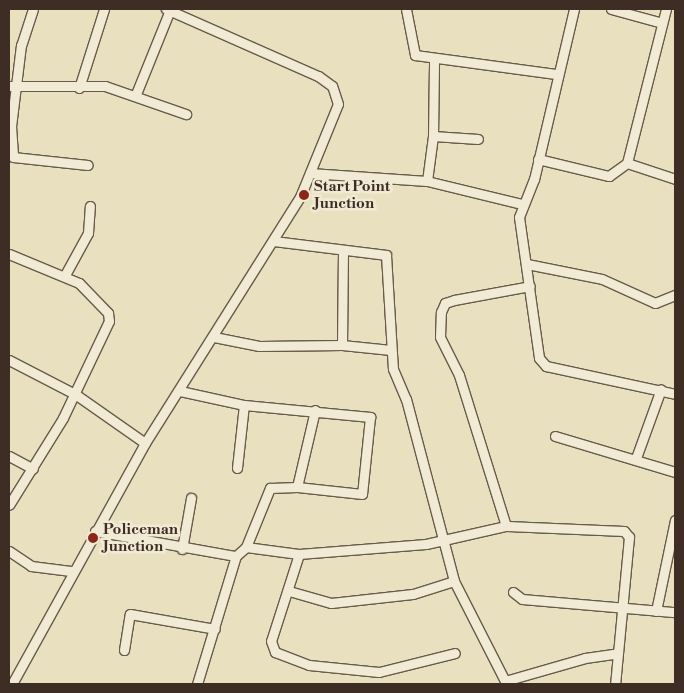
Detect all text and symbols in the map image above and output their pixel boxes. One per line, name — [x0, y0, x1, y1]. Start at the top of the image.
place label: Start Point Junction — [314, 177, 390, 212]
marker: Start Point Junction — [298, 189, 310, 201]
place label: Policeman Junction — [103, 520, 178, 555]
marker: Policeman Junction — [87, 532, 99, 544]

